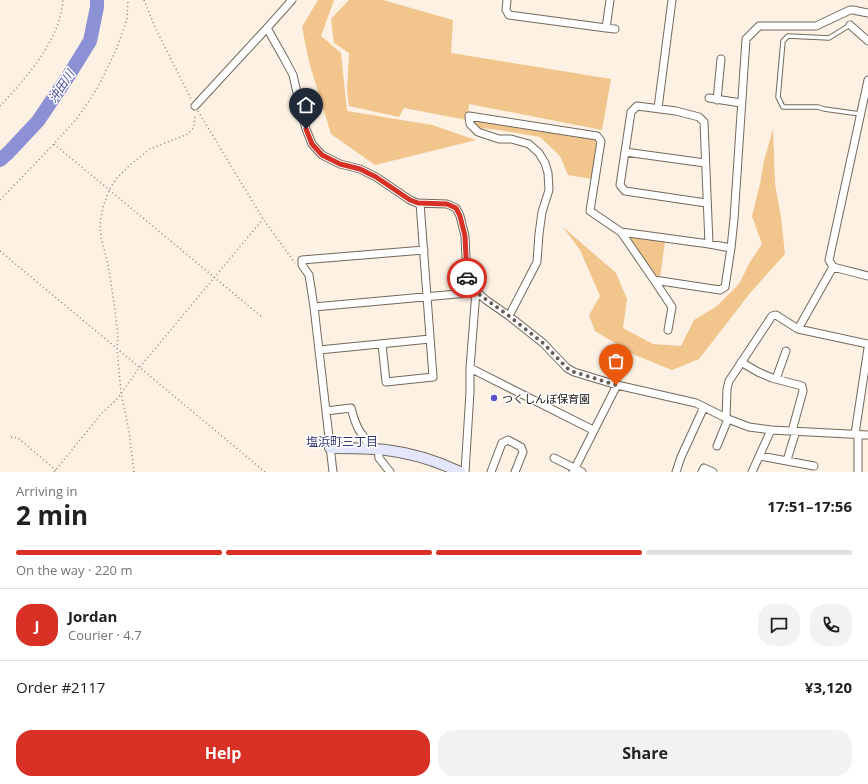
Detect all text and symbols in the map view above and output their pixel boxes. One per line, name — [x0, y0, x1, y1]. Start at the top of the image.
water label: 沖田川 — [44, 65, 79, 106]
pin — [289, 88, 323, 129]
icon: home — [295, 94, 317, 116]
courier — [447, 258, 487, 298]
icon: car — [456, 267, 478, 289]
pin — [599, 344, 633, 385]
icon: bag — [605, 350, 627, 372]
place label: つくしんぼ保育園 — [502, 391, 590, 406]
marker: つくしんぼ保育園 — [489, 393, 499, 403]
district label: 塩浜町三丁目 — [306, 433, 378, 450]
text: Arriving in — [16, 482, 78, 500]
text: 17:51–17:56 — [767, 496, 852, 516]
text: 2 min — [16, 497, 88, 533]
text: On the way · 220 m — [16, 561, 132, 579]
button: chat — [758, 604, 800, 646]
button: phone — [810, 604, 852, 646]
text: Jordan — [68, 606, 117, 626]
text: J — [35, 615, 39, 635]
text: Courier · 4.7 — [68, 626, 142, 644]
text: Order #2117 — [16, 677, 105, 697]
text: ¥3,120 — [805, 677, 852, 697]
button: Help — [16, 730, 430, 776]
button: Share — [438, 730, 852, 776]

